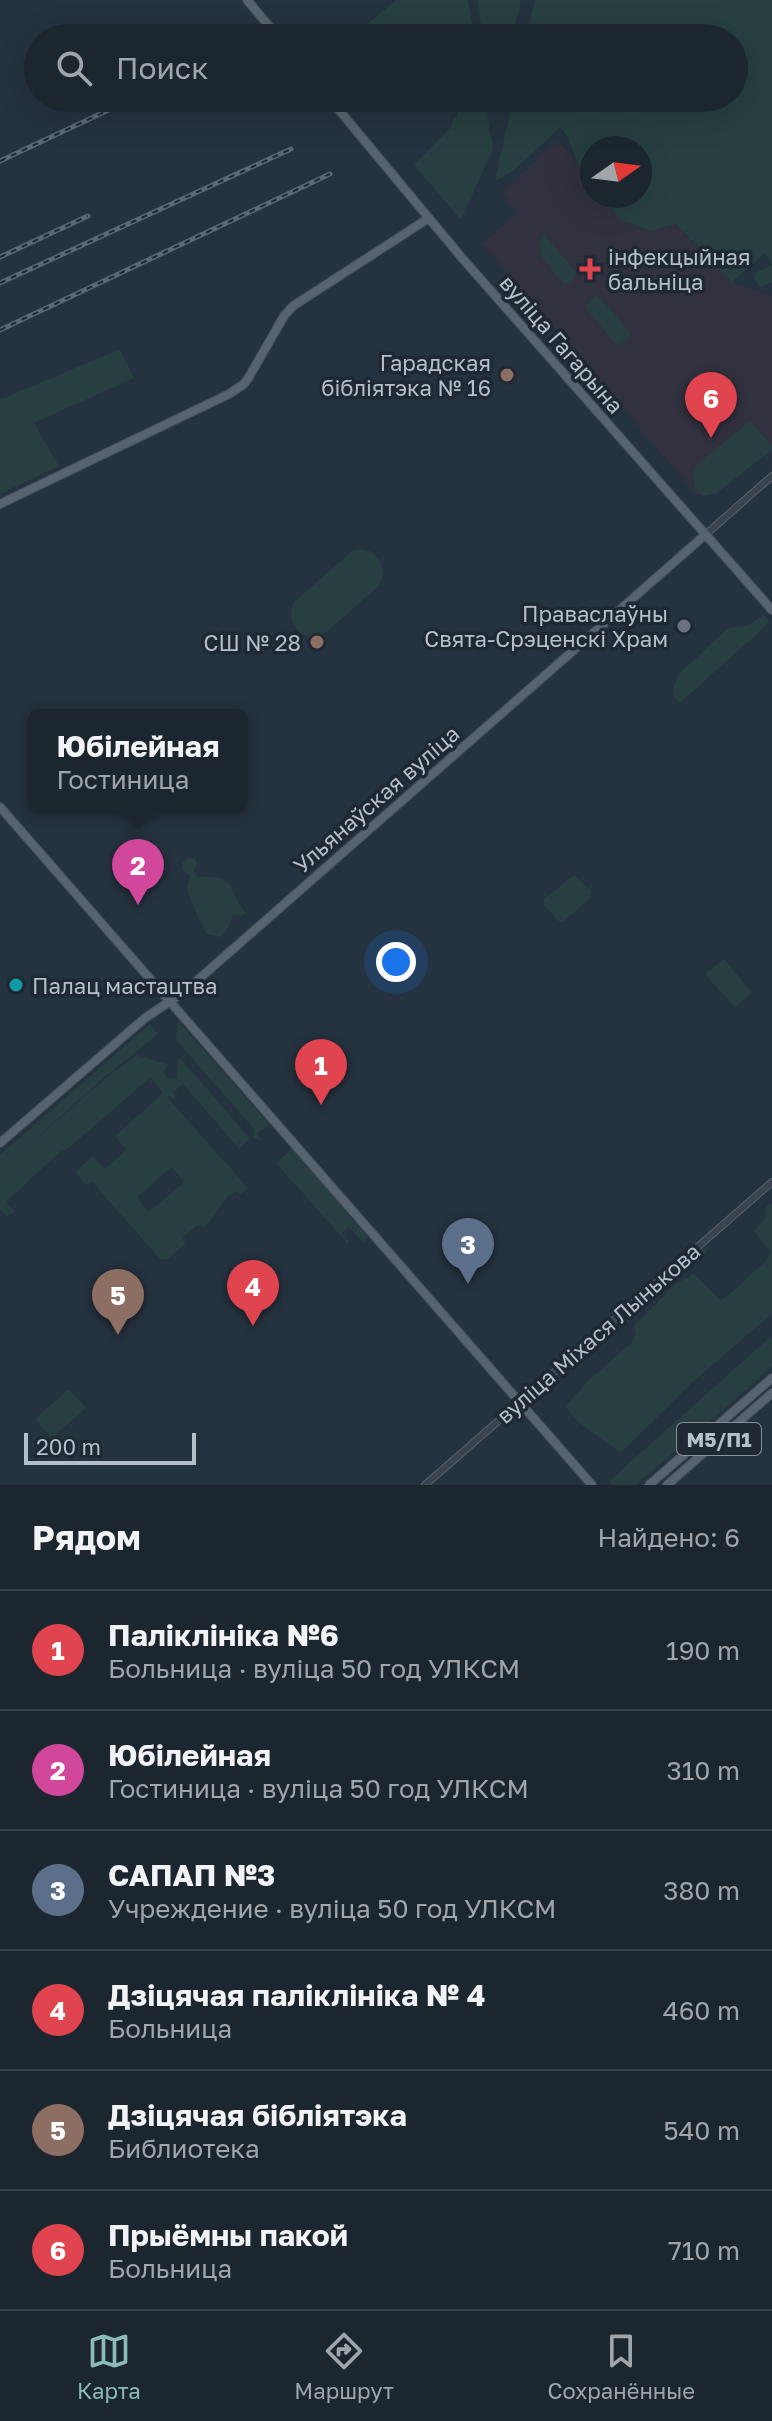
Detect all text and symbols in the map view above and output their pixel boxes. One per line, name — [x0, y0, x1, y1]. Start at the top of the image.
search box — [24, 24, 748, 112]
icon: search — [52, 46, 96, 90]
text: Поиск — [116, 50, 208, 86]
north arrow — [580, 136, 652, 208]
place label: інфекцыйная бальніца — [608, 243, 751, 295]
marker: інфекцыйная бальніца — [579, 258, 601, 280]
street label: вуліца Гагарына — [495, 269, 629, 419]
place label: Гарадская бібліятэка № 16 — [321, 349, 491, 401]
marker: Гарадская бібліятэка № 16 — [498, 366, 516, 384]
pin: 6 — [685, 372, 737, 438]
place label: Праваслаўны Свята-Срэценскі Храм — [424, 600, 668, 652]
marker: Праваслаўны Свята-Срэценскі Храм — [675, 617, 693, 635]
place label: СШ № 28 — [203, 629, 301, 656]
marker: СШ № 28 — [308, 633, 326, 651]
popup — [28, 709, 248, 813]
street label: Ульянаўская вуліца — [288, 720, 464, 878]
text: Юбілейная — [56, 728, 220, 764]
text: Гостиница — [56, 764, 189, 795]
pin: 2 — [112, 839, 164, 905]
your location — [376, 942, 416, 982]
place label: Палац мастацтва — [32, 972, 217, 999]
marker: Палац мастацтва — [7, 976, 25, 994]
pin: 1 — [295, 1039, 347, 1105]
pin: 3 — [442, 1218, 494, 1284]
street label: вуліца Міхася Лынькова — [491, 1237, 705, 1429]
pin: 4 — [227, 1260, 279, 1326]
pin: 5 — [92, 1269, 144, 1335]
road number: М5/П1 — [677, 1423, 761, 1455]
scale bar — [24, 1429, 196, 1465]
text: 200 m — [36, 1433, 101, 1460]
text: Рядом — [32, 1517, 141, 1557]
text: Найдено: 6 — [597, 1522, 740, 1553]
text: Паліклініка №6 — [108, 1617, 339, 1653]
text: 1 — [51, 1635, 65, 1666]
text: 190 m — [666, 1635, 740, 1666]
text: Больница · вуліца 50 год УЛКСМ — [108, 1653, 520, 1684]
text: Юбілейная — [108, 1737, 271, 1773]
text: 2 — [50, 1755, 66, 1786]
text: 310 m — [667, 1755, 740, 1786]
text: Гостиница · вуліца 50 год УЛКСМ — [108, 1773, 529, 1804]
text: САПАП №3 — [108, 1857, 275, 1893]
text: 3 — [50, 1875, 66, 1906]
text: 380 m — [663, 1875, 740, 1906]
text: Учреждение · вуліца 50 год УЛКСМ — [108, 1893, 556, 1924]
text: Дзіцячая паліклініка № 4 — [108, 1977, 485, 2013]
text: 4 — [50, 1995, 66, 2026]
text: 460 m — [663, 1995, 740, 2026]
text: Больница — [108, 2013, 232, 2044]
text: Дзіцячая бібліятэка — [108, 2097, 407, 2133]
text: 5 — [50, 2115, 66, 2146]
text: 540 m — [663, 2115, 740, 2146]
text: Библиотека — [108, 2133, 260, 2164]
text: Прыёмны пакой — [108, 2217, 348, 2253]
text: 6 — [50, 2235, 66, 2266]
text: 710 m — [668, 2235, 740, 2266]
text: Больница — [108, 2253, 232, 2284]
tab: Карта — [77, 2329, 141, 2404]
tab: Маршрут — [294, 2329, 394, 2404]
tab: Сохранённые — [547, 2329, 695, 2404]

